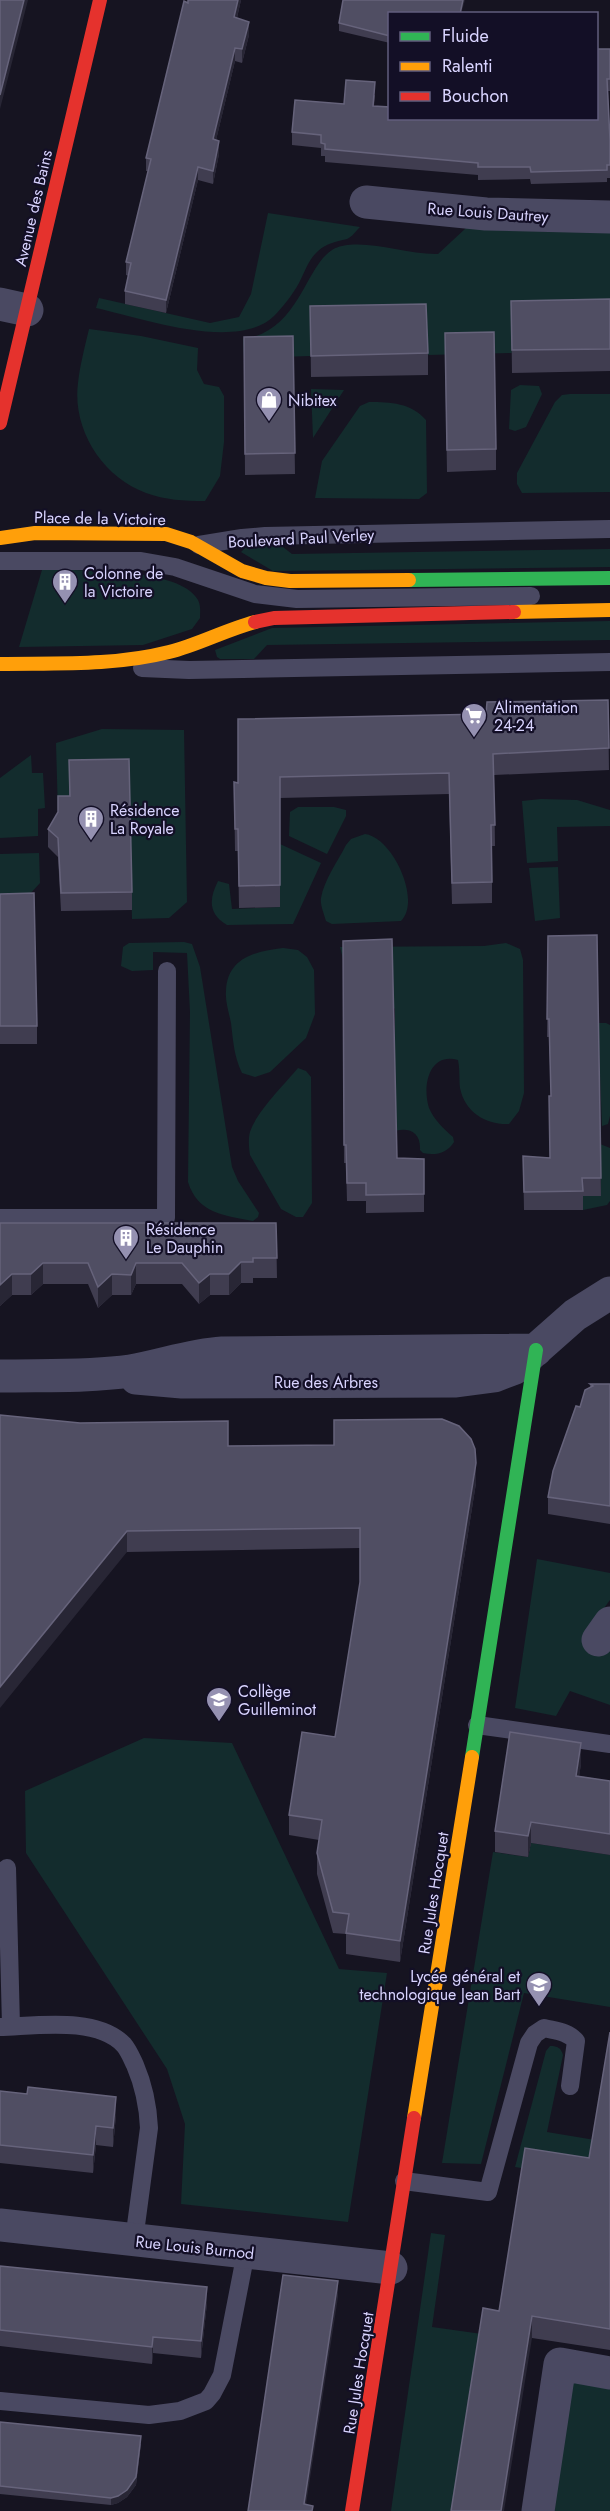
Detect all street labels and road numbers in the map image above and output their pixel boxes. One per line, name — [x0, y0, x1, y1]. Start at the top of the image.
street label: Avenue des Bains — [9, 148, 58, 269]
street label: Rue Louis Dautrey — [427, 197, 550, 228]
street label: Place de la Victoire — [34, 506, 166, 531]
street label: Boulevard Paul Verley — [227, 523, 376, 554]
street label: Rue des Arbres — [274, 1371, 378, 1394]
street label: Rue Jules Hocquet — [412, 1830, 455, 1956]
street label: Rue Louis Burnod — [134, 2230, 255, 2265]
street label: Rue Jules Hocquet — [337, 2310, 380, 2436]

